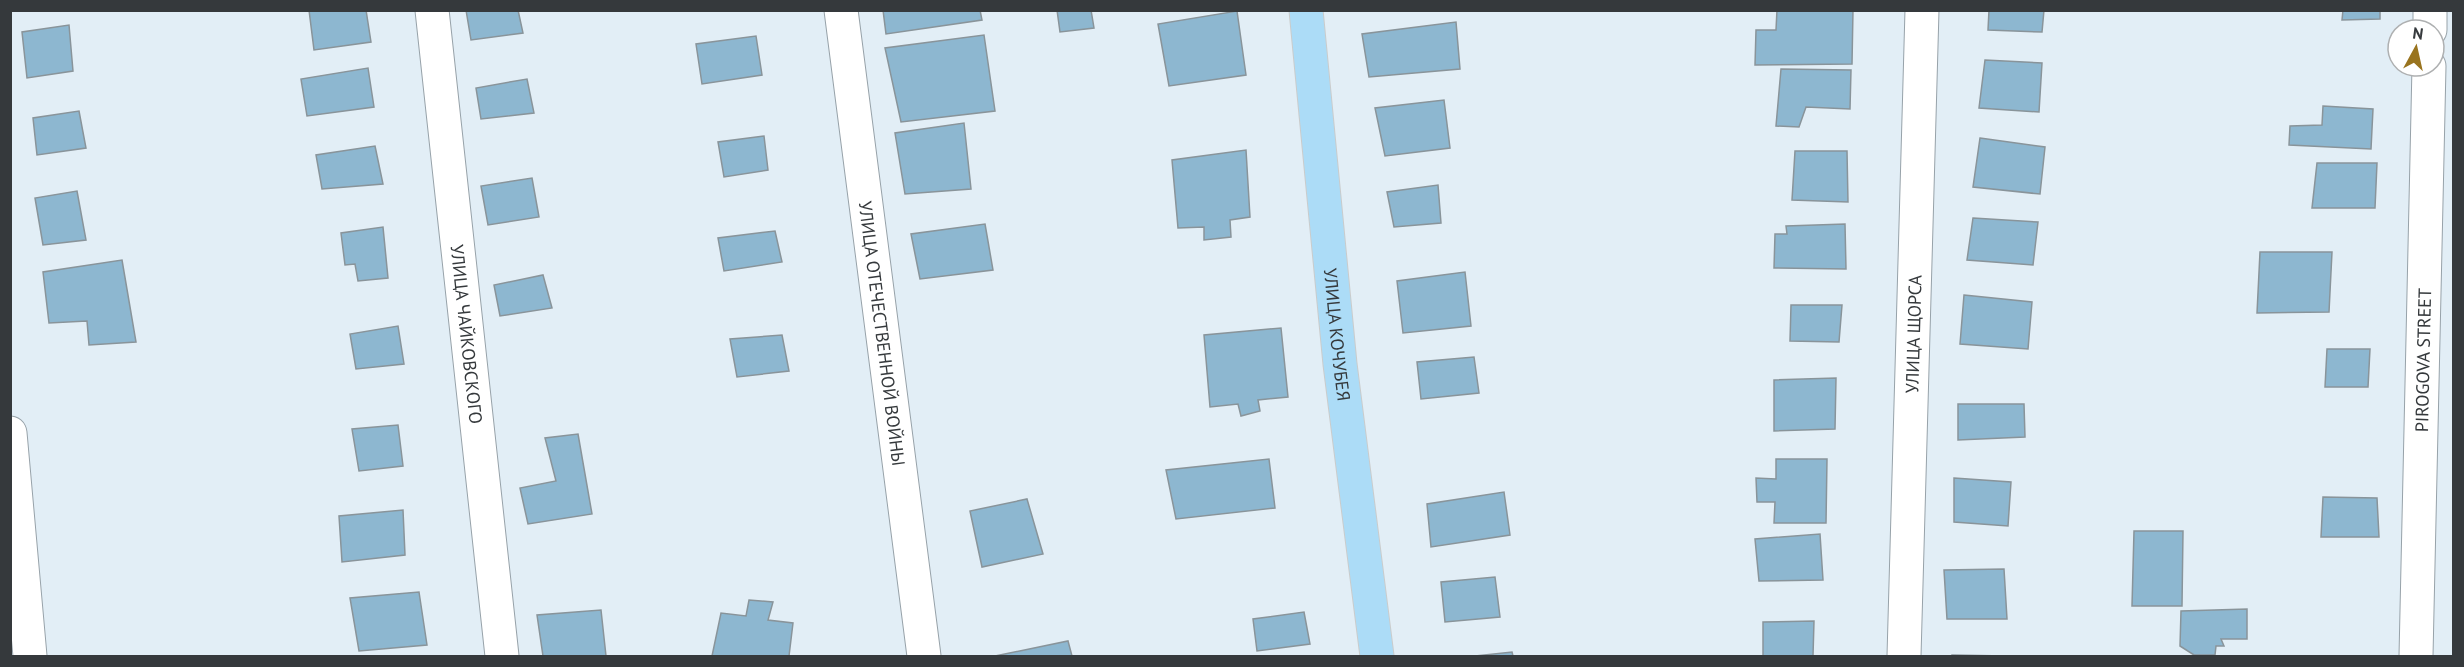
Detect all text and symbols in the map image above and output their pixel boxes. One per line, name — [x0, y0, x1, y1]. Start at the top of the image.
north arrow — [2386, 18, 2446, 78]
text: N — [2411, 23, 2425, 44]
street label: УЛИЦА ОТЕЧЕСТВЕННОЙ ВОЙНЫ — [854, 200, 911, 467]
street label: УЛИЦА ЧАЙКОВСКОГО — [446, 243, 488, 425]
street label: УЛИЦА КОЧУБЕЯ — [1319, 267, 1356, 402]
street label: УЛИЦА ЩОРСА — [1900, 274, 1926, 394]
street label: PIROGOVA STREET — [2409, 288, 2436, 432]

